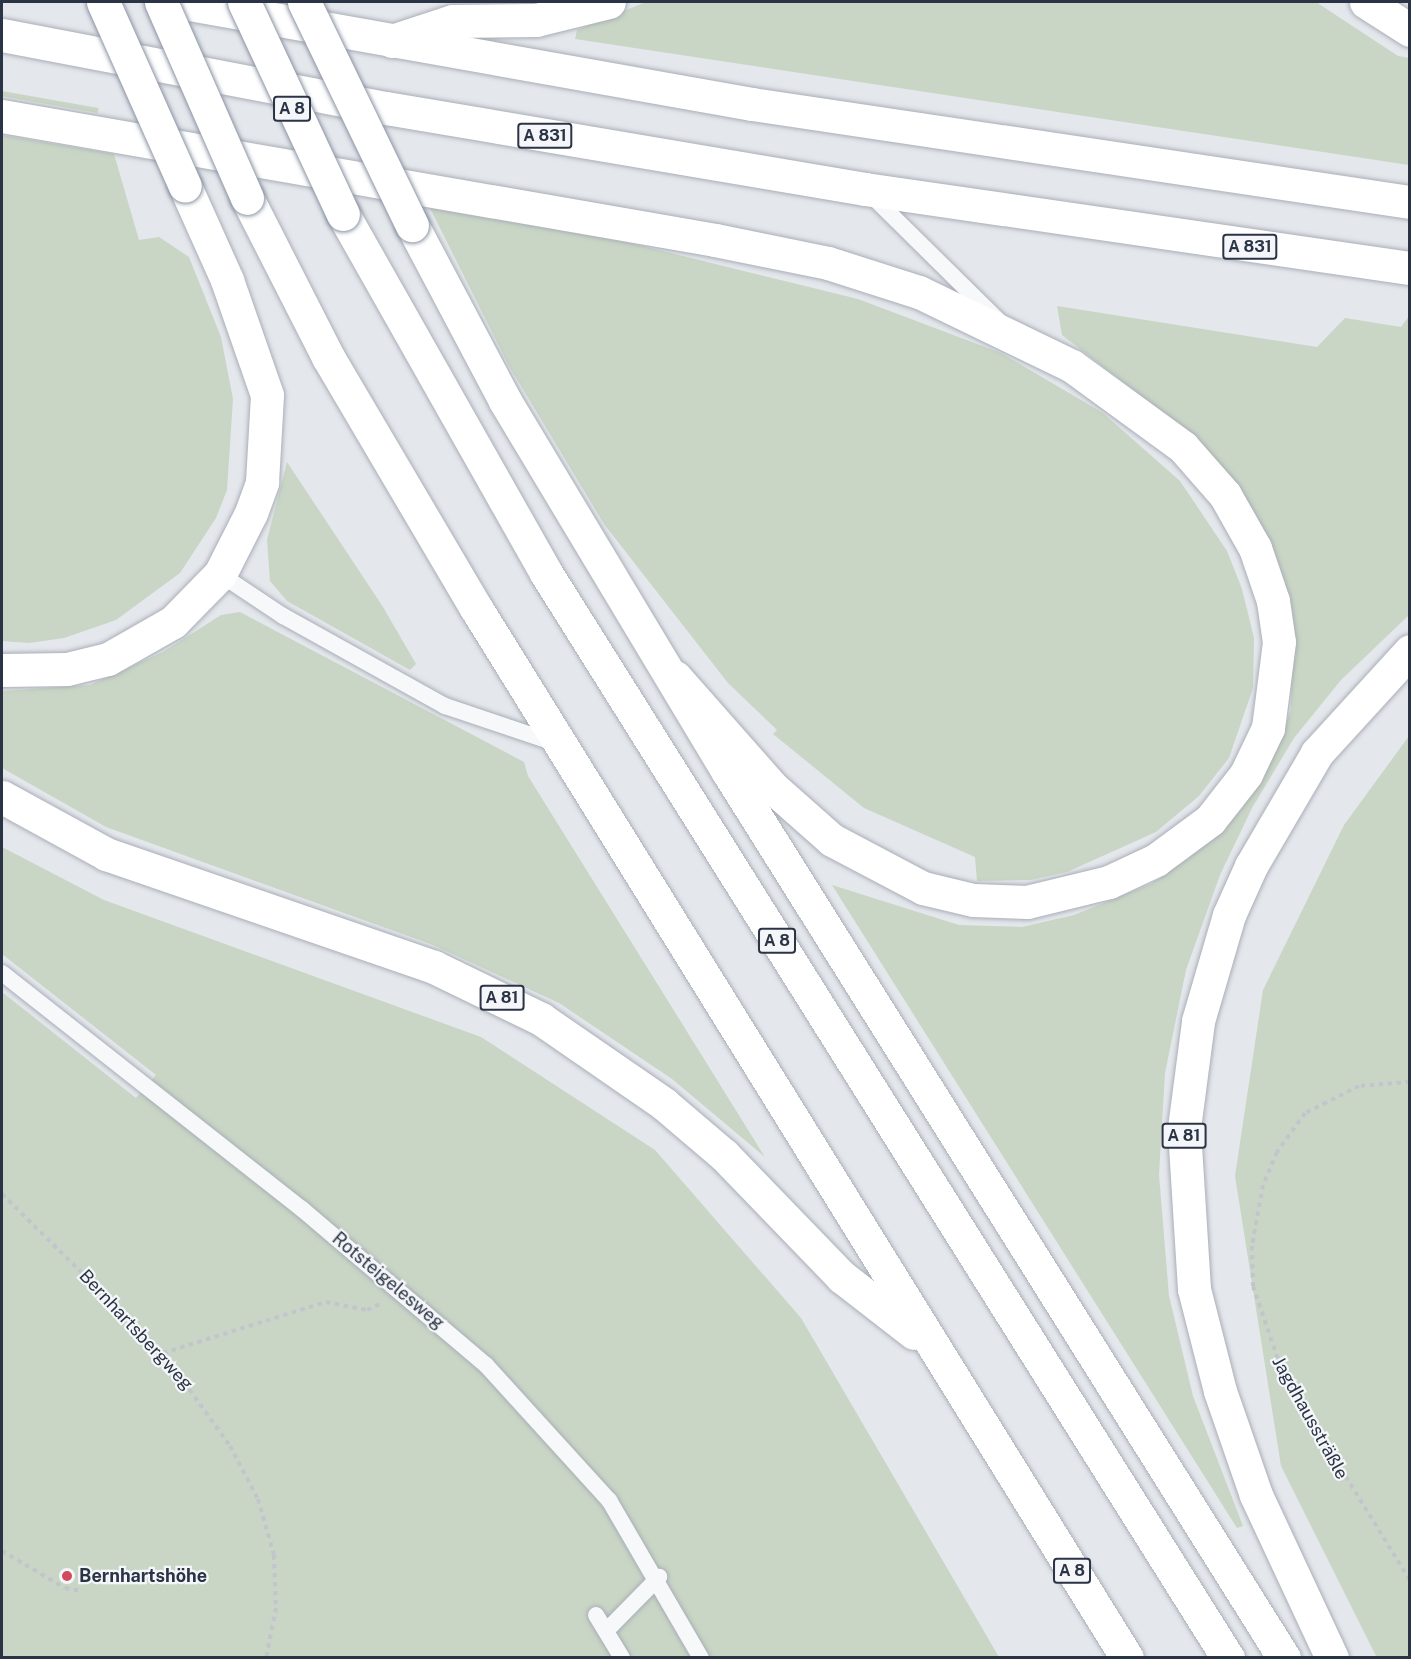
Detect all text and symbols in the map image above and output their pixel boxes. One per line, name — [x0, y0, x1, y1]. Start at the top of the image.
road number: A 8 — [272, 96, 312, 122]
road number: A 831 — [516, 123, 574, 149]
road number: A 831 — [1222, 234, 1278, 260]
road number: A 8 — [758, 928, 796, 954]
road number: A 81 — [480, 985, 524, 1011]
road number: A 81 — [1162, 1123, 1206, 1149]
street label: Rotsteigelesweg — [328, 1228, 448, 1334]
street label: Bernhartsbergweg — [75, 1265, 197, 1395]
street label: Jagdhaussträßle — [1267, 1353, 1353, 1483]
road number: A 8 — [1052, 1558, 1092, 1584]
place label: Bernhartshöhe — [79, 1565, 207, 1587]
marker: Bernhartshöhe — [60, 1569, 74, 1583]

